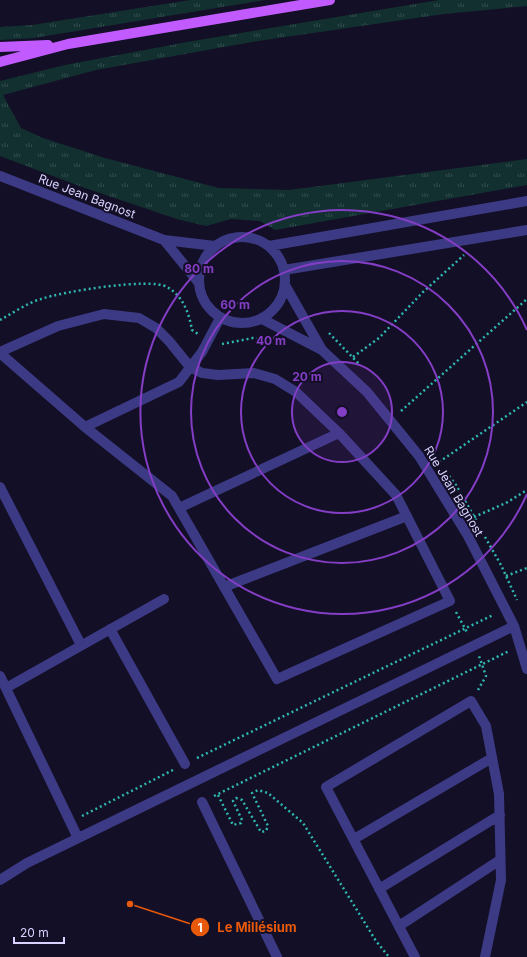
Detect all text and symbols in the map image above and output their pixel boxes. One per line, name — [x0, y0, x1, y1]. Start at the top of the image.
street label: Rue Jean Bagnost — [36, 171, 138, 221]
text: 80 m — [184, 261, 214, 276]
text: 60 m — [220, 297, 250, 312]
text: 40 m — [256, 333, 286, 348]
text: 20 m — [292, 369, 322, 384]
centre of rings — [335, 405, 349, 419]
street label: Rue Jean Bagnost — [421, 443, 487, 539]
callout: Le Millésium — [190, 915, 305, 940]
scale bar — [14, 919, 64, 945]
text: Le Millésium — [217, 919, 297, 935]
text: 1 — [197, 920, 203, 935]
text: 20 m — [20, 925, 49, 940]

